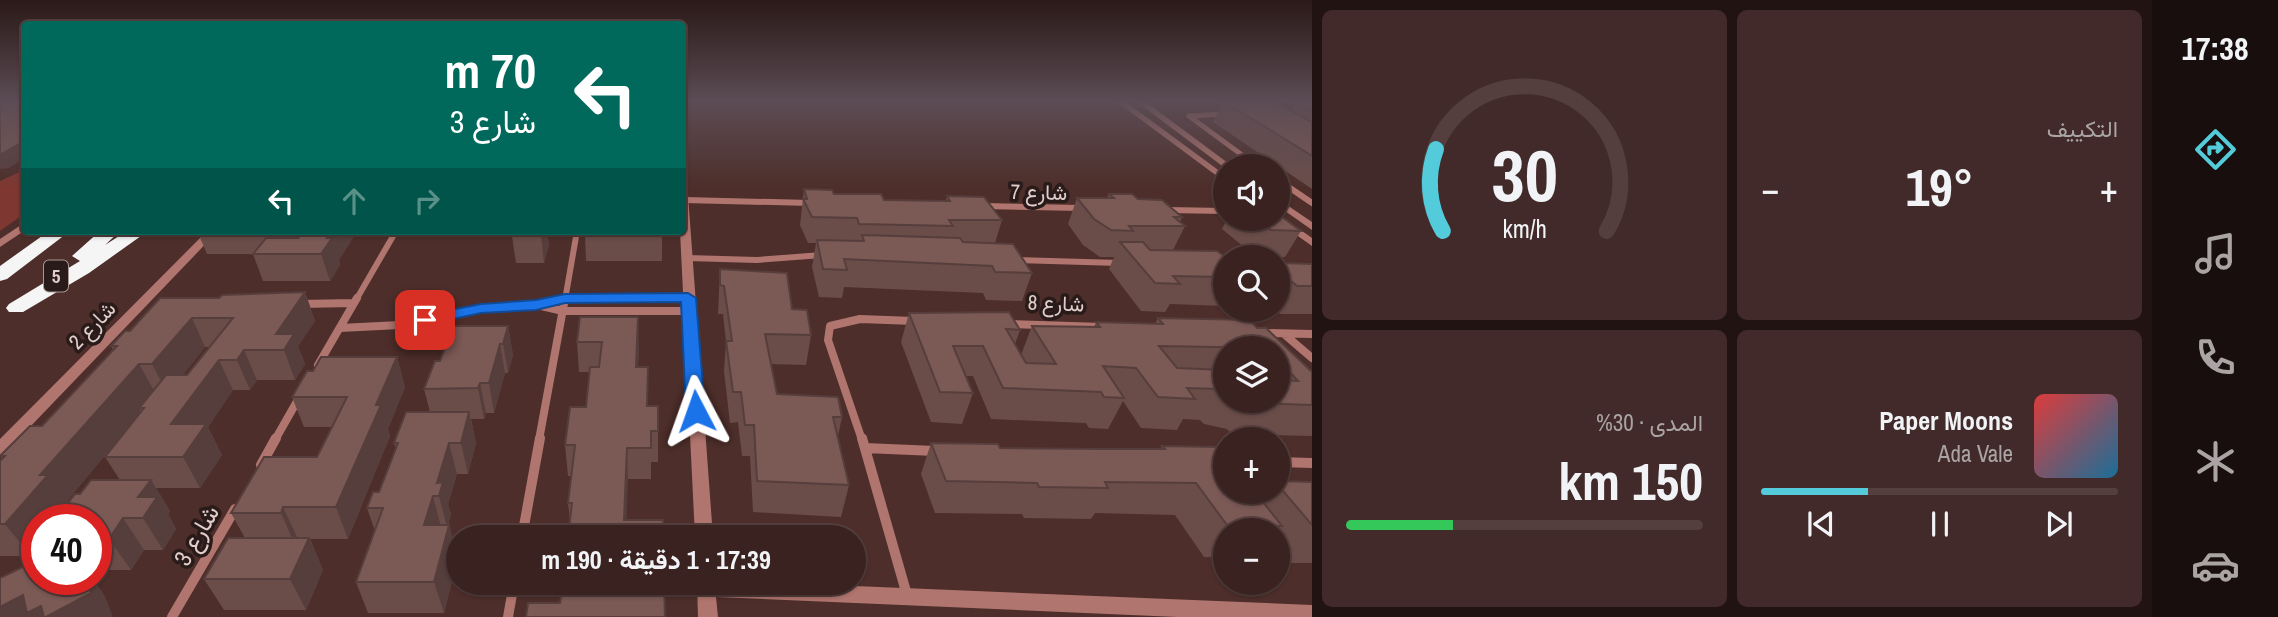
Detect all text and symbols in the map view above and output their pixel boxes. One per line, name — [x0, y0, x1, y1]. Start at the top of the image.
text: 17:38 — [2181, 27, 2249, 70]
text: 70 m — [444, 37, 536, 103]
icon: left — [560, 49, 651, 140]
text: شارع 3 — [450, 100, 536, 143]
text: التكييف — [2047, 113, 2118, 144]
icon: directions — [2191, 125, 2240, 174]
text: 30 — [1491, 126, 1558, 224]
text: 19° — [1905, 152, 1974, 222]
map controls — [1213, 154, 1290, 595]
button: sound — [1213, 154, 1290, 231]
text: − — [1761, 163, 1779, 214]
text: + — [2100, 163, 2118, 214]
street label: شارع 7 — [1010, 177, 1068, 207]
icon: left — [262, 182, 300, 220]
icon: ahead — [335, 182, 373, 220]
icon: right — [408, 182, 446, 220]
text: km/h — [1502, 212, 1547, 246]
icon: music — [2191, 229, 2240, 278]
button: search — [1213, 245, 1290, 322]
road number: 5 — [44, 260, 68, 292]
street label: شارع 8 — [1027, 288, 1085, 318]
pin — [395, 290, 455, 350]
street label: شارع 2 — [62, 295, 122, 355]
icon: arrive — [406, 301, 444, 339]
icon: phone — [2191, 333, 2240, 382]
button: layers — [1213, 336, 1290, 413]
position arrow — [659, 374, 733, 448]
text: Paper Moons — [1879, 403, 2013, 438]
text: المدى · 30% — [1596, 407, 1703, 438]
button: + — [1213, 427, 1290, 504]
icon: climate — [2191, 437, 2240, 486]
text: Ada Vale — [1938, 438, 2013, 469]
text: 150 km — [1558, 446, 1703, 516]
street label: شارع 3 — [166, 499, 227, 572]
speed limit sign: 40 — [21, 504, 112, 595]
icon: previous — [1802, 505, 1840, 543]
icon: pause — [1921, 505, 1959, 543]
icon: next — [2040, 505, 2078, 543]
button: − — [1213, 518, 1290, 595]
icon: car — [2191, 541, 2240, 590]
text: 17:39 · 1 دقيقة · 190 m — [541, 542, 771, 577]

